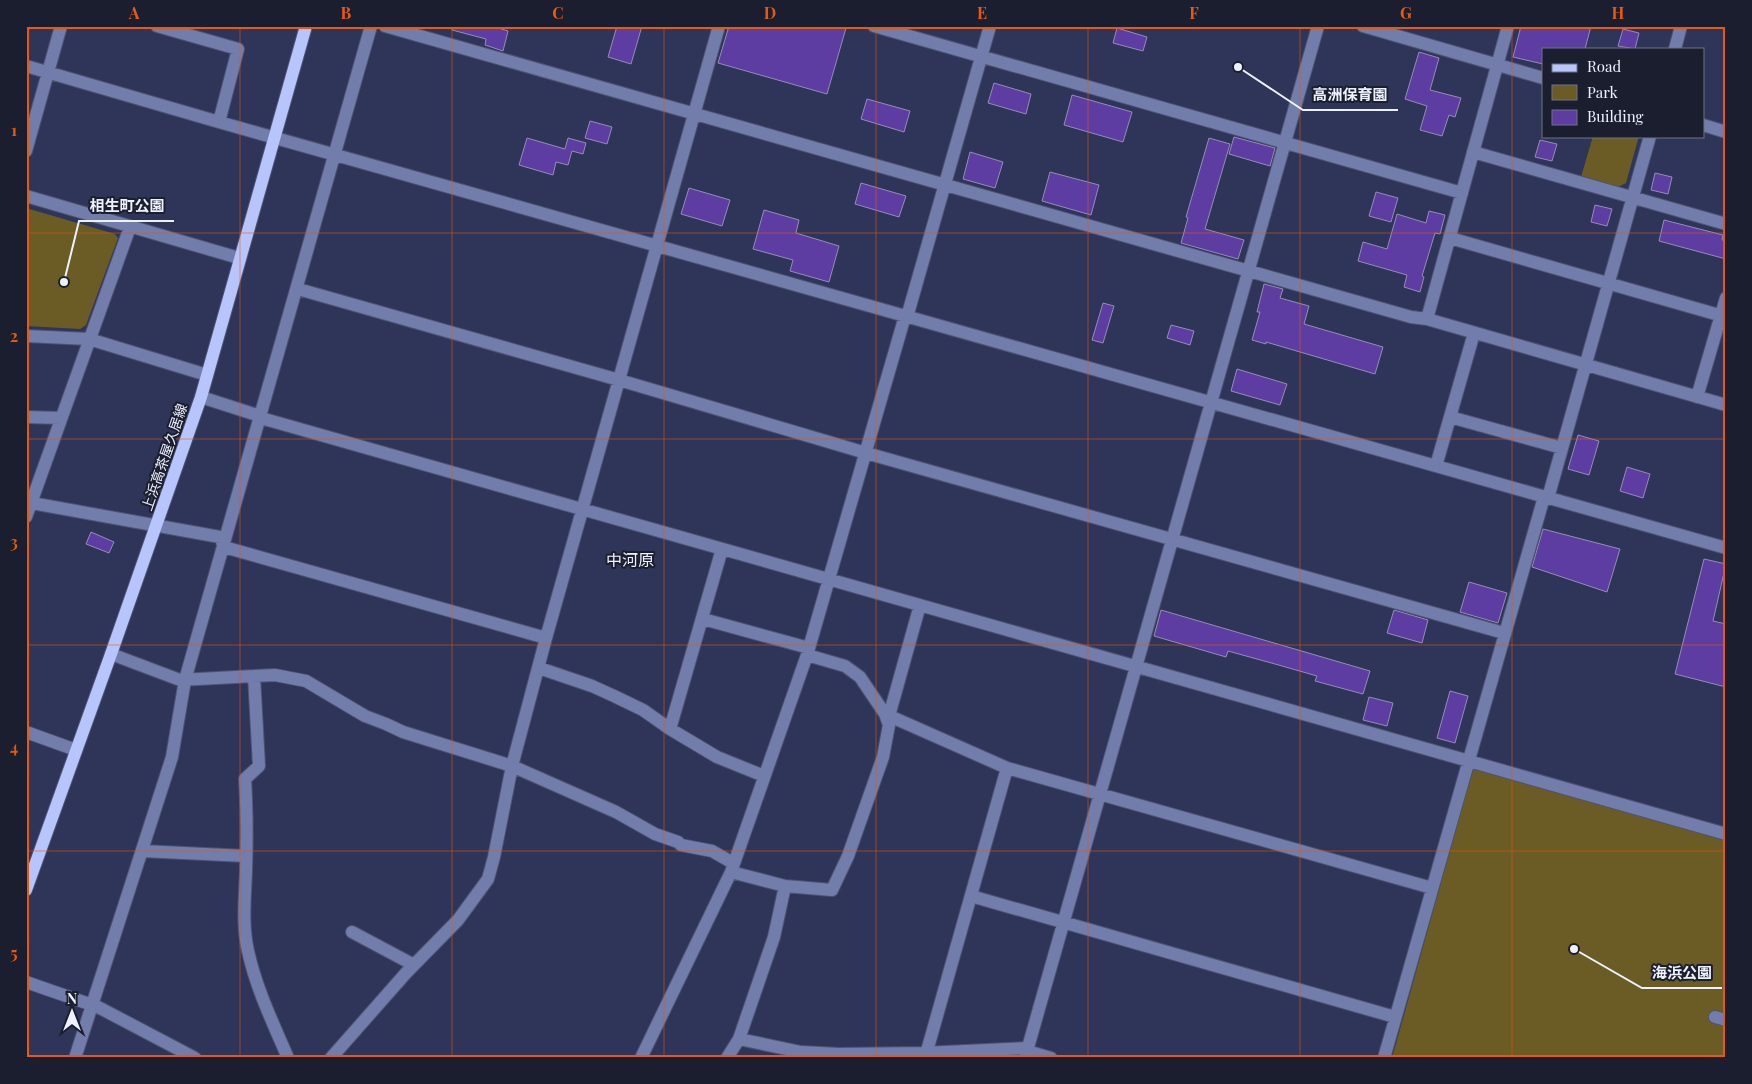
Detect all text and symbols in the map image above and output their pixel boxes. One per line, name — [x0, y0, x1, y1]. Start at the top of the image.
text: A — [128, 2, 140, 23]
text: B — [341, 2, 352, 23]
text: C — [552, 2, 564, 23]
text: D — [764, 2, 776, 23]
text: E — [977, 2, 987, 23]
text: F — [1189, 2, 1199, 23]
text: G — [1400, 2, 1412, 23]
text: H — [1612, 2, 1625, 23]
legend — [1542, 48, 1704, 138]
text: Road — [1587, 56, 1621, 76]
callout: 高洲保育園 — [1303, 80, 1398, 110]
text: Park — [1587, 82, 1619, 102]
text: 高洲保育園 — [1312, 84, 1388, 104]
text: Building — [1587, 106, 1644, 126]
text: 1 — [11, 119, 17, 140]
callout: 相生町公園 — [79, 191, 174, 221]
text: 相生町公園 — [89, 195, 165, 215]
text: 2 — [10, 325, 18, 346]
street label: 上浜高茶屋久居線 — [137, 401, 191, 513]
text: 3 — [10, 531, 18, 552]
district label: 中河原 — [606, 549, 654, 570]
text: 4 — [10, 736, 18, 757]
text: 5 — [10, 942, 18, 963]
callout: 海浜公園 — [1642, 958, 1722, 988]
text: 海浜公園 — [1652, 962, 1712, 982]
north arrow — [48, 986, 98, 1036]
text: N — [67, 989, 77, 1008]

